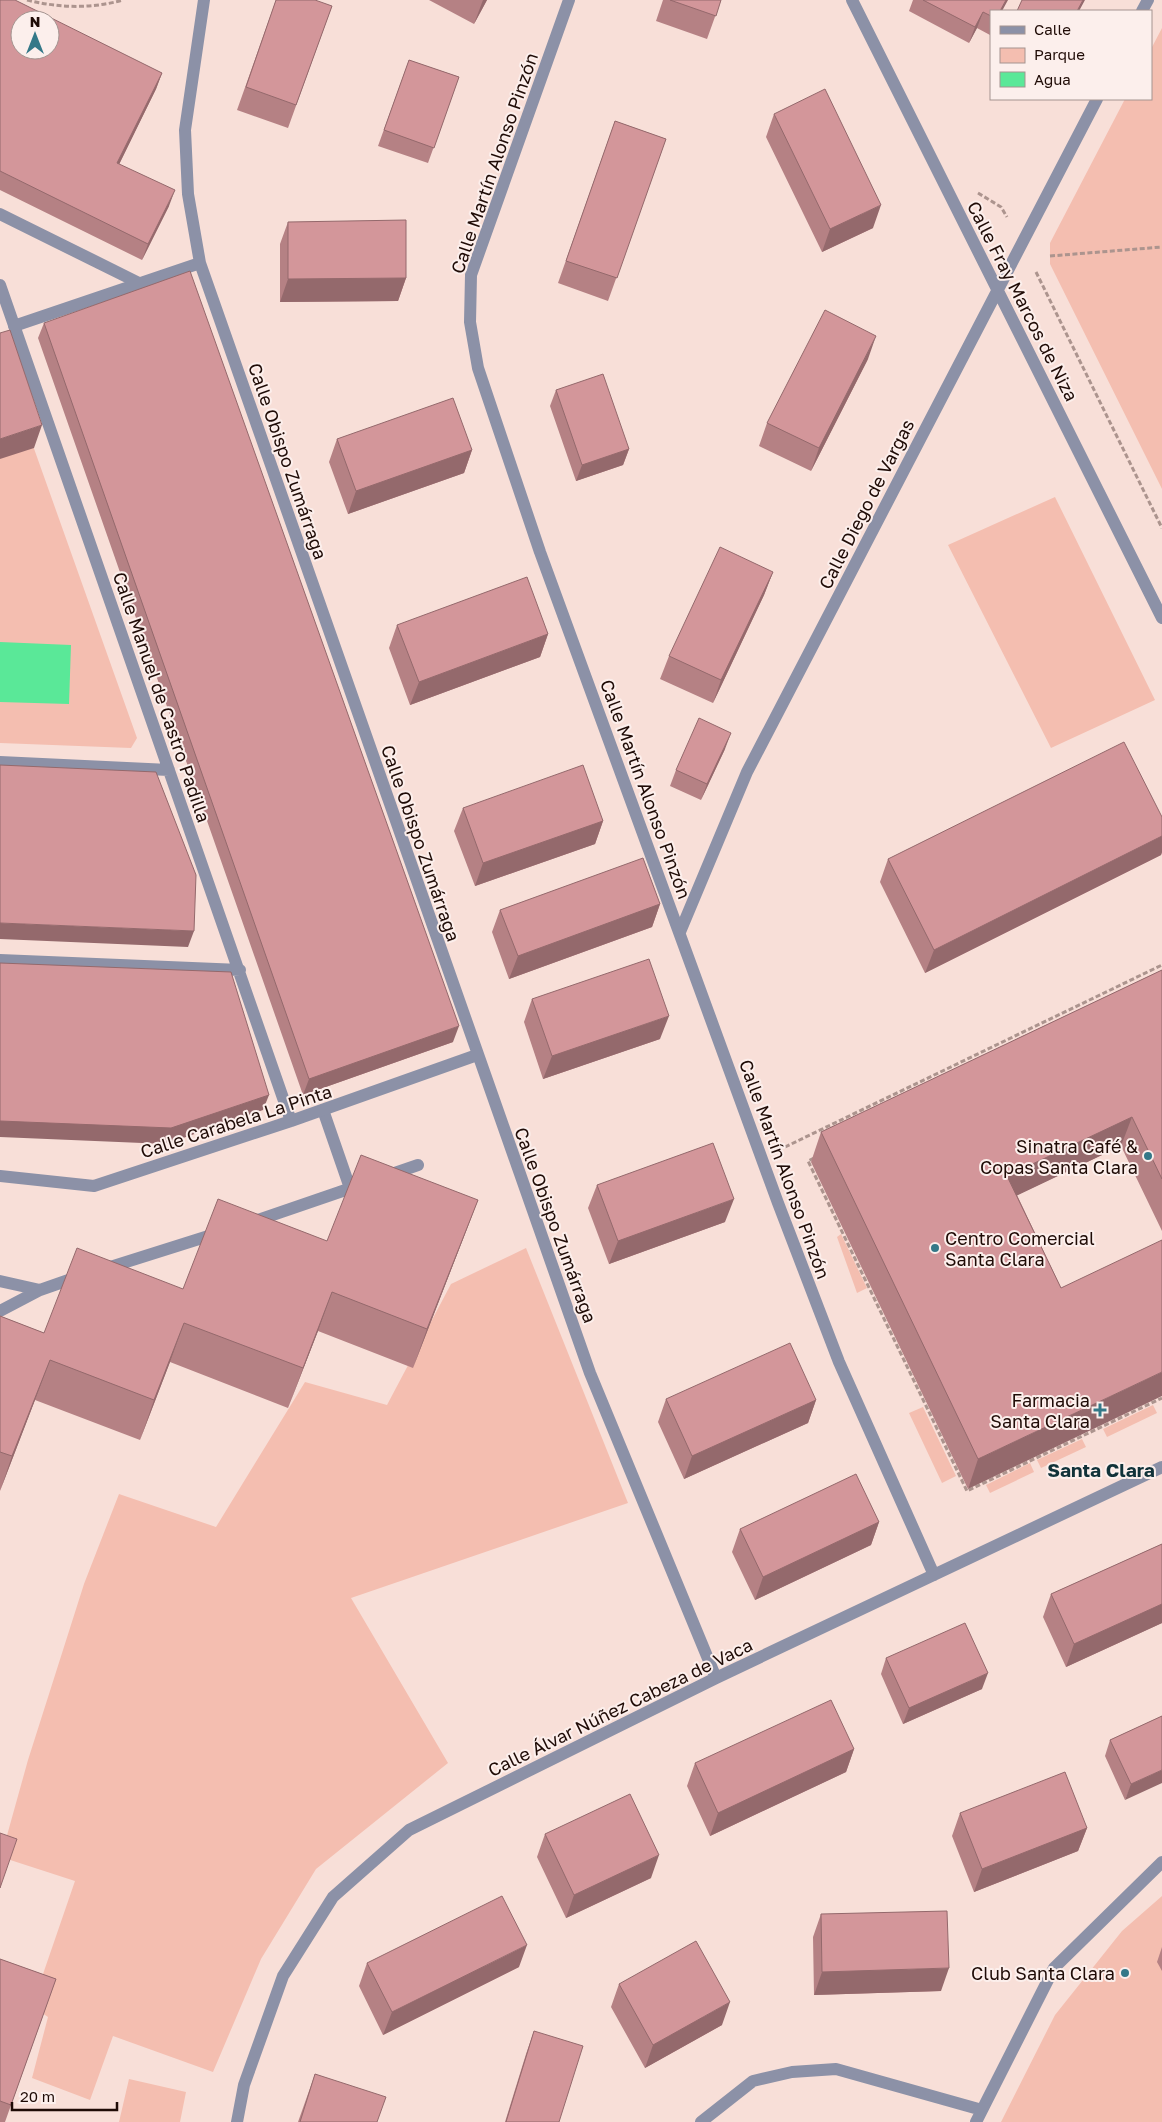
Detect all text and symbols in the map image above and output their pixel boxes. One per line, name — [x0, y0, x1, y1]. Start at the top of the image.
north arrow — [10, 10, 60, 60]
legend — [990, 10, 1152, 100]
text: N — [30, 13, 40, 30]
text: Calle — [1034, 20, 1071, 38]
text: Parque — [1034, 45, 1085, 63]
street label: Calle Martín Alonso Pinzón — [446, 50, 542, 276]
text: Agua — [1034, 70, 1071, 88]
street label: Calle Fray Marcos de Niza — [963, 197, 1083, 405]
street label: Calle Obispo Zumárraga — [244, 360, 332, 562]
street label: Calle Diego de Vargas — [814, 415, 918, 593]
street label: Calle Manuel de Castro Padilla — [109, 569, 215, 825]
street label: Calle Martín Alonso Pinzón — [596, 676, 696, 902]
street label: Calle Obispo Zumárraga — [377, 742, 465, 944]
street label: Calle Martín Alonso Pinzón — [735, 1056, 835, 1282]
street label: Calle Carabela La Pinta — [137, 1080, 335, 1162]
street label: Calle Obispo Zumárraga — [510, 1124, 602, 1326]
place label: Sinatra Café & Copas Santa Clara — [980, 1135, 1138, 1178]
marker: Sinatra Café & Copas Santa Clara — [1142, 1150, 1154, 1162]
place label: Centro Comercial Santa Clara — [945, 1227, 1095, 1270]
marker: Centro Comercial Santa Clara — [929, 1242, 941, 1254]
place label: Farmacia Santa Clara — [990, 1389, 1090, 1432]
marker: Farmacia Santa Clara — [1094, 1404, 1106, 1416]
district label: Santa Clara — [1047, 1458, 1155, 1481]
street label: Calle Álvar Núñez Cabeza de Vaca — [484, 1633, 756, 1781]
place label: Club Santa Clara — [971, 1962, 1115, 1984]
marker: Club Santa Clara — [1119, 1967, 1131, 1979]
scale bar — [12, 2080, 118, 2112]
text: 20 m — [20, 2087, 55, 2105]

